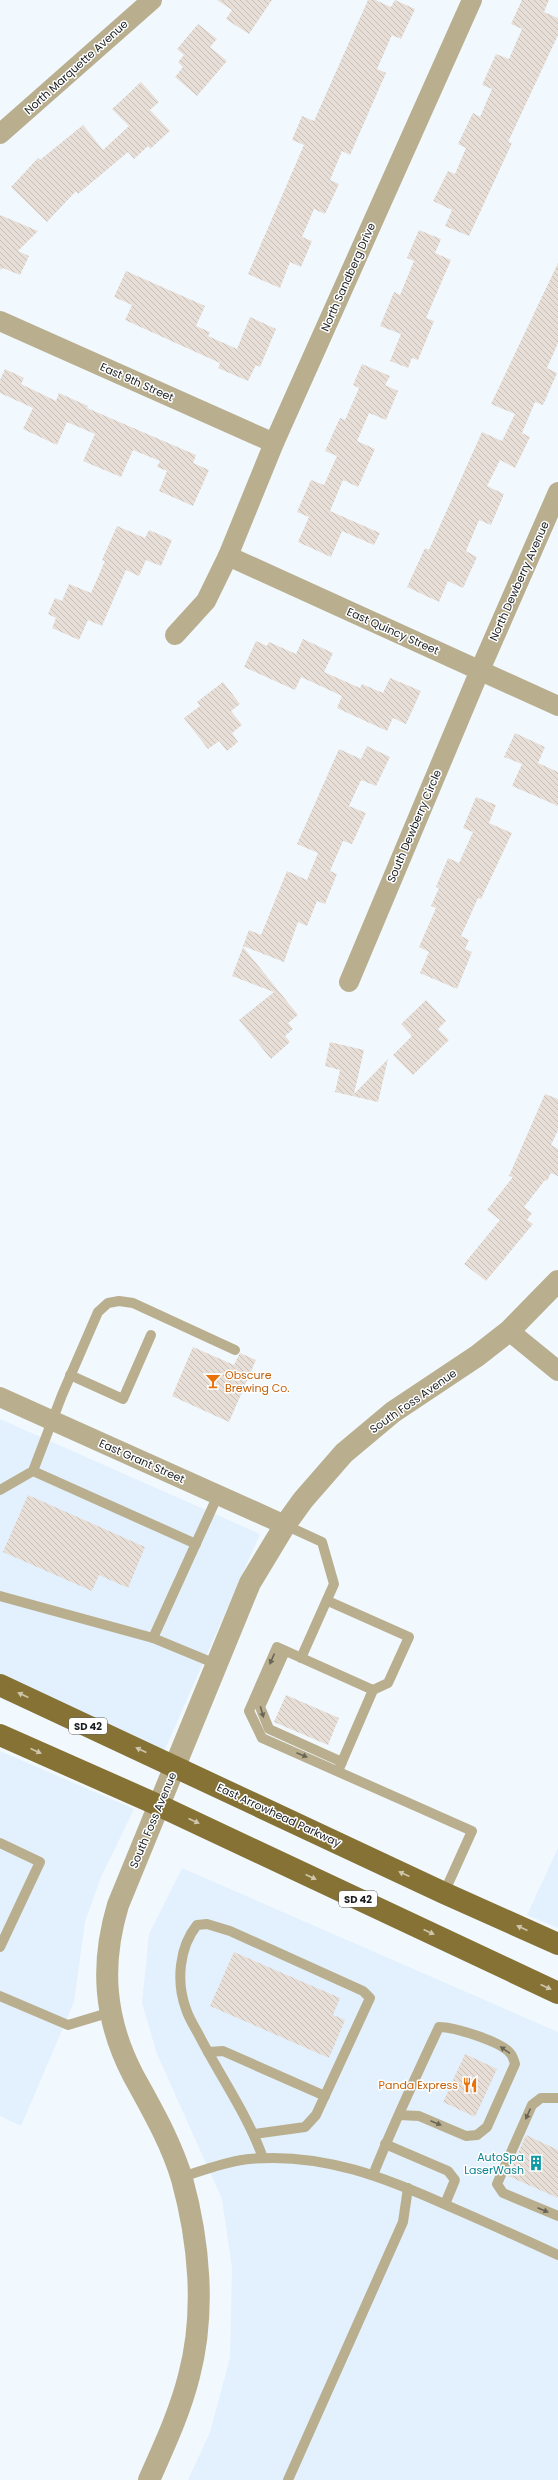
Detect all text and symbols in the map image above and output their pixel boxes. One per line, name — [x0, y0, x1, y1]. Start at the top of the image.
street label: North Marquette Avenue — [21, 16, 131, 118]
street label: North Sandberg Drive — [317, 220, 379, 334]
street label: East 9th Street — [98, 359, 176, 405]
street label: North Dewberry Avenue — [485, 518, 553, 643]
street label: East Quincy Street — [344, 604, 442, 658]
street label: South Dewberry Circle — [383, 767, 445, 885]
street label: South Foss Avenue — [366, 1365, 460, 1437]
place label: Obscure Brewing Co. — [225, 1367, 290, 1396]
bar icon: Obscure Brewing Co. — [204, 1372, 222, 1390]
street label: East Grant Street — [97, 1435, 187, 1487]
one-way arrow — [269, 1653, 275, 1665]
one-way arrow — [16, 1692, 28, 1698]
one-way arrow — [260, 1706, 266, 1719]
road number: SD 42 — [69, 1718, 107, 1734]
one-way arrow — [135, 1747, 146, 1753]
one-way arrow — [30, 1748, 41, 1754]
one-way arrow — [296, 1752, 307, 1758]
street label: South Foss Avenue — [126, 1769, 181, 1870]
street label: East Arrowhead Parkway — [214, 1779, 344, 1851]
one-way arrow — [188, 1818, 199, 1824]
one-way arrow — [398, 1871, 410, 1877]
one-way arrow — [306, 1874, 317, 1880]
road number: SD 42 — [339, 1891, 377, 1907]
one-way arrow — [517, 1925, 528, 1931]
one-way arrow — [423, 1929, 435, 1935]
one-way arrow — [541, 1984, 552, 1990]
one-way arrow — [499, 2046, 511, 2053]
restaurant icon: Panda Express — [461, 2076, 479, 2094]
place label: Panda Express — [379, 2077, 458, 2093]
one-way arrow — [524, 2109, 530, 2121]
one-way arrow — [431, 2120, 443, 2126]
place label: AutoSpa LaserWash — [464, 2149, 524, 2178]
building icon: AutoSpa LaserWash — [527, 2154, 545, 2172]
one-way arrow — [537, 2207, 548, 2213]

